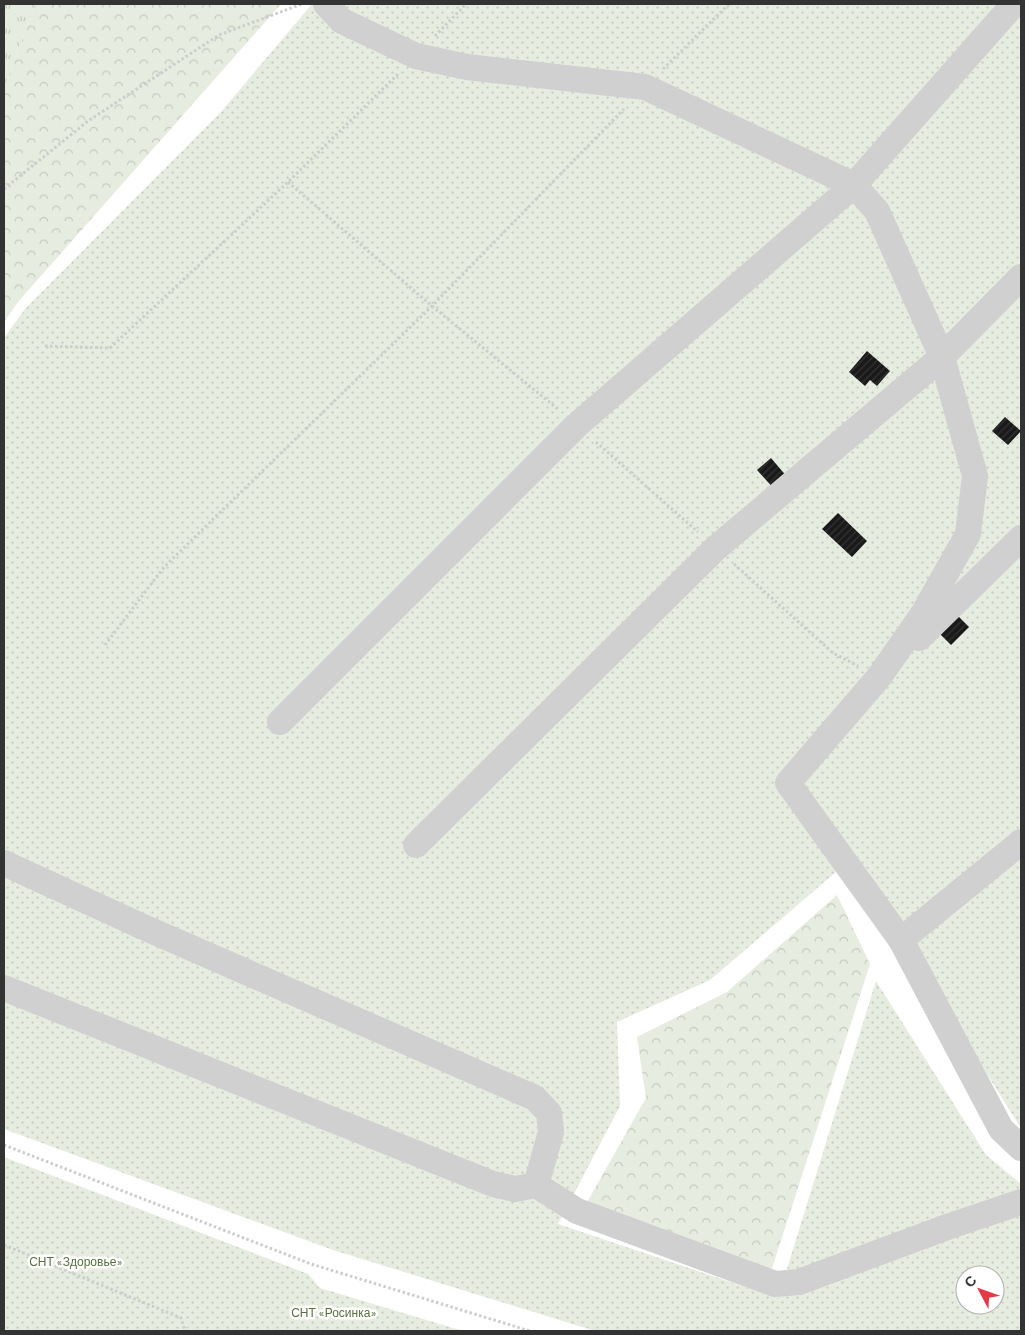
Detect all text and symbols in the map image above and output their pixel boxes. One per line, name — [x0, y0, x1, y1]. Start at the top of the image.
park label: СНТ «Здоровье» — [29, 1254, 123, 1269]
north arrow — [955, 1265, 1005, 1315]
text: С — [960, 1272, 980, 1291]
park label: СНТ «Росинка» — [291, 1305, 377, 1319]

